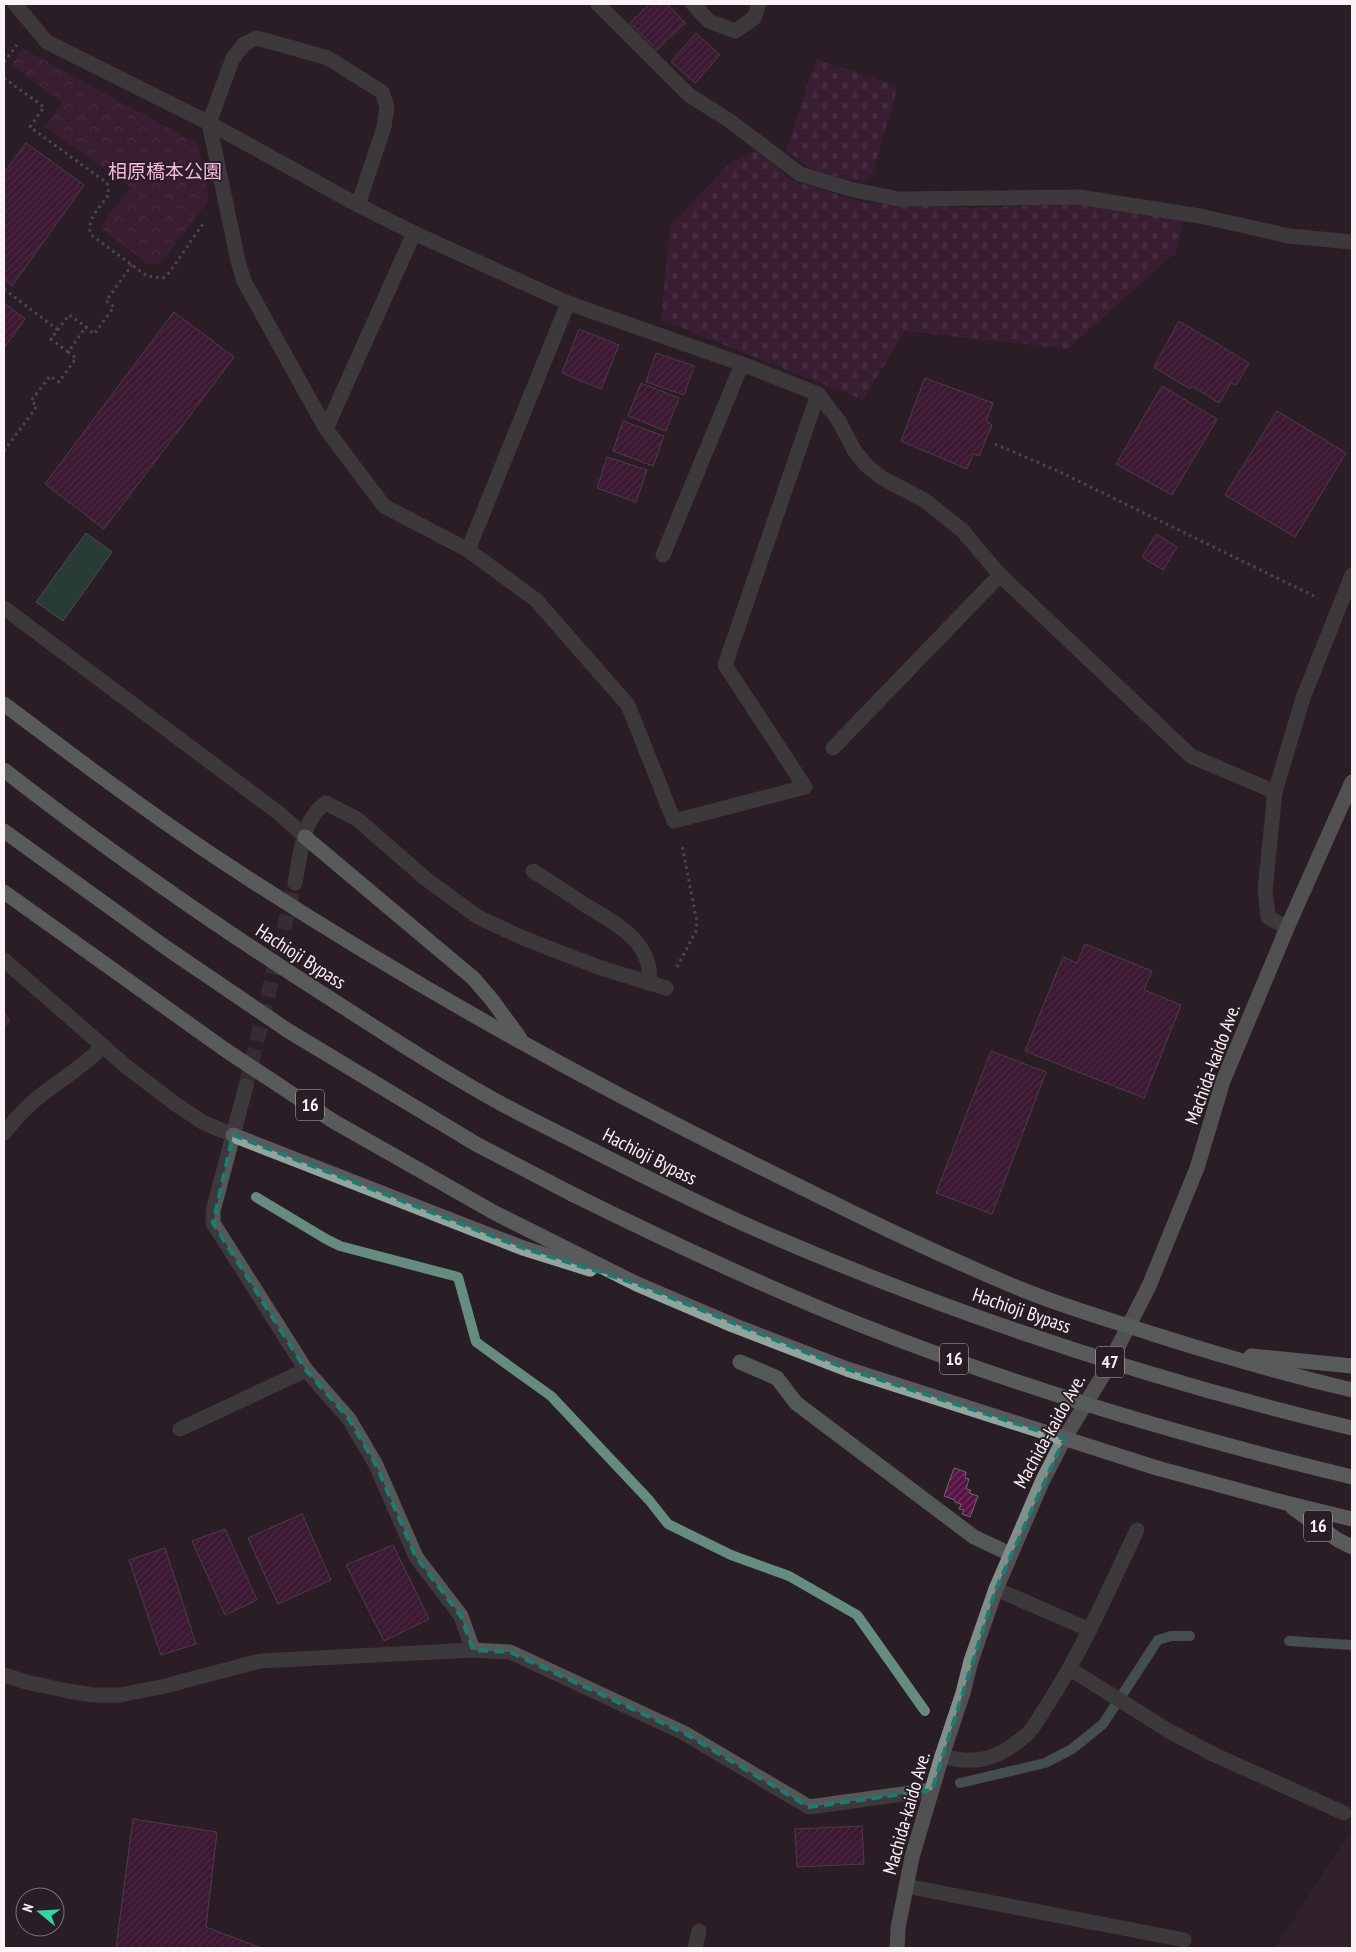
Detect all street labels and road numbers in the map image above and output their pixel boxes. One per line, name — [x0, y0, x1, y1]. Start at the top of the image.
street label: Hachioji Bypass — [252, 918, 350, 994]
street label: Machida-kaido Ave. — [1179, 1001, 1245, 1127]
road number: 16 — [296, 1090, 324, 1120]
street label: Hachioji Bypass — [599, 1122, 701, 1190]
street label: Hachioji Bypass — [970, 1282, 1074, 1338]
road number: 16 — [940, 1344, 968, 1375]
road number: 47 — [1096, 1346, 1124, 1378]
street label: Machida-kaido Ave. — [1008, 1370, 1090, 1492]
road number: 16 — [1304, 1510, 1332, 1542]
street label: Machida-kaido Ave. — [877, 1749, 935, 1877]

